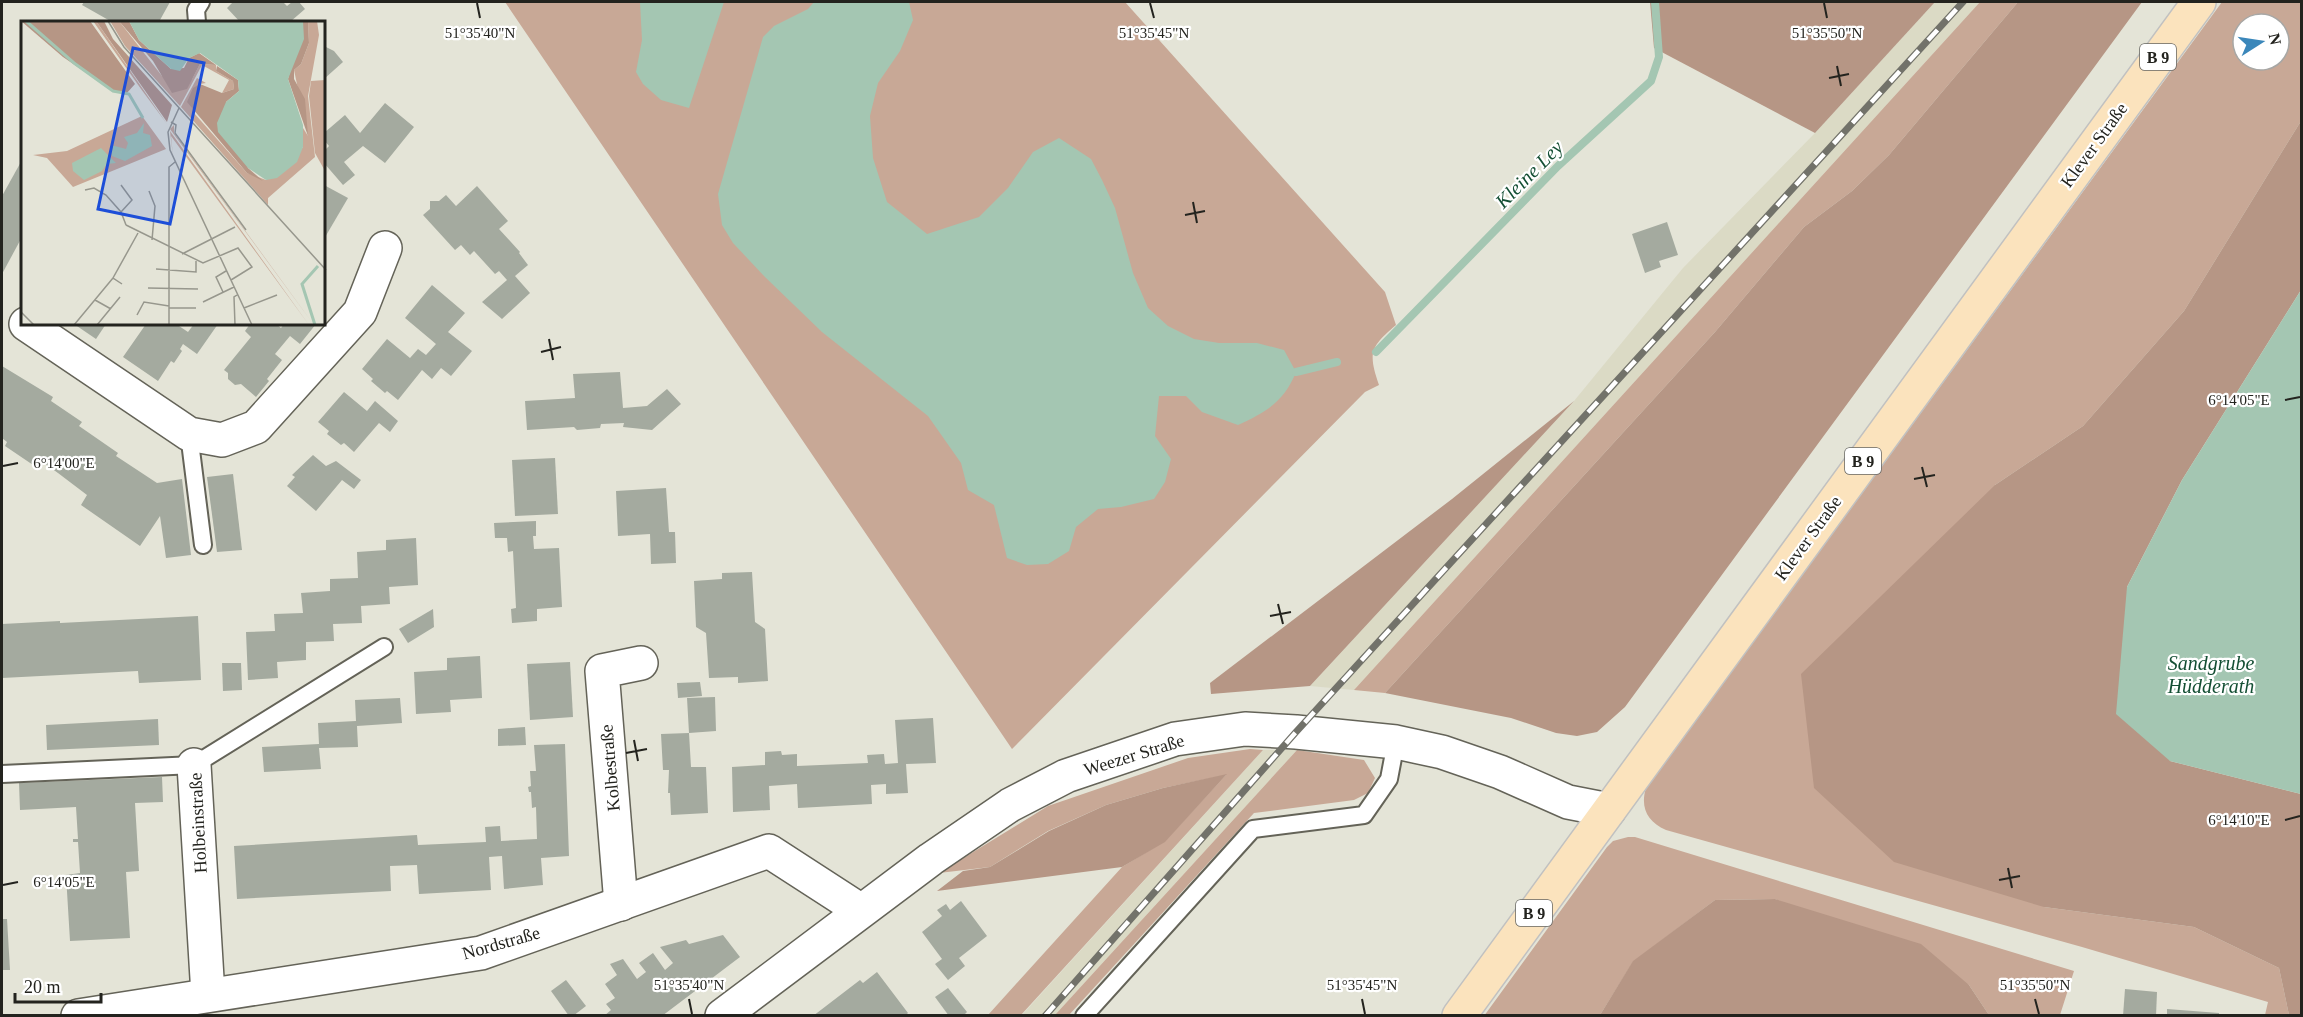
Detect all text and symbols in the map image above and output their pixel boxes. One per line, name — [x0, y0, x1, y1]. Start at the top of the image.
north arrow — [2231, 12, 2291, 72]
inset map — [21, 21, 326, 326]
text: 51°35'40"N — [445, 25, 515, 41]
text: 51°35'45"N — [1119, 25, 1189, 41]
text: 51°35'50"N — [1792, 25, 1862, 41]
text: N — [2266, 32, 2285, 47]
road number: B 9 — [2140, 44, 2176, 70]
street label: Klever Straße — [2057, 99, 2131, 191]
water label: Kleine Ley — [1490, 136, 1568, 214]
text: 6°14'05"E — [2208, 392, 2270, 408]
road number: B 9 — [1845, 448, 1881, 474]
text: 6°14'00"E — [33, 455, 95, 471]
street label: Klever Straße — [1771, 492, 1845, 584]
water label: Sandgrube Hüdderath — [2167, 652, 2254, 697]
street label: Kolbestraße — [596, 724, 624, 812]
street label: Weezer Straße — [1081, 730, 1187, 780]
street label: Holbeinstraße — [185, 772, 211, 874]
text: 6°14'10"E — [2208, 812, 2270, 828]
text: 6°14'05"E — [33, 874, 95, 890]
road number: B 9 — [1516, 900, 1552, 926]
street label: Nordstraße — [460, 922, 542, 964]
scale bar — [15, 966, 100, 1004]
text: 20 m — [24, 977, 61, 997]
text: 51°35'40"N — [654, 977, 724, 993]
text: 51°35'45"N — [1327, 977, 1397, 993]
text: 51°35'50"N — [2000, 977, 2070, 993]

